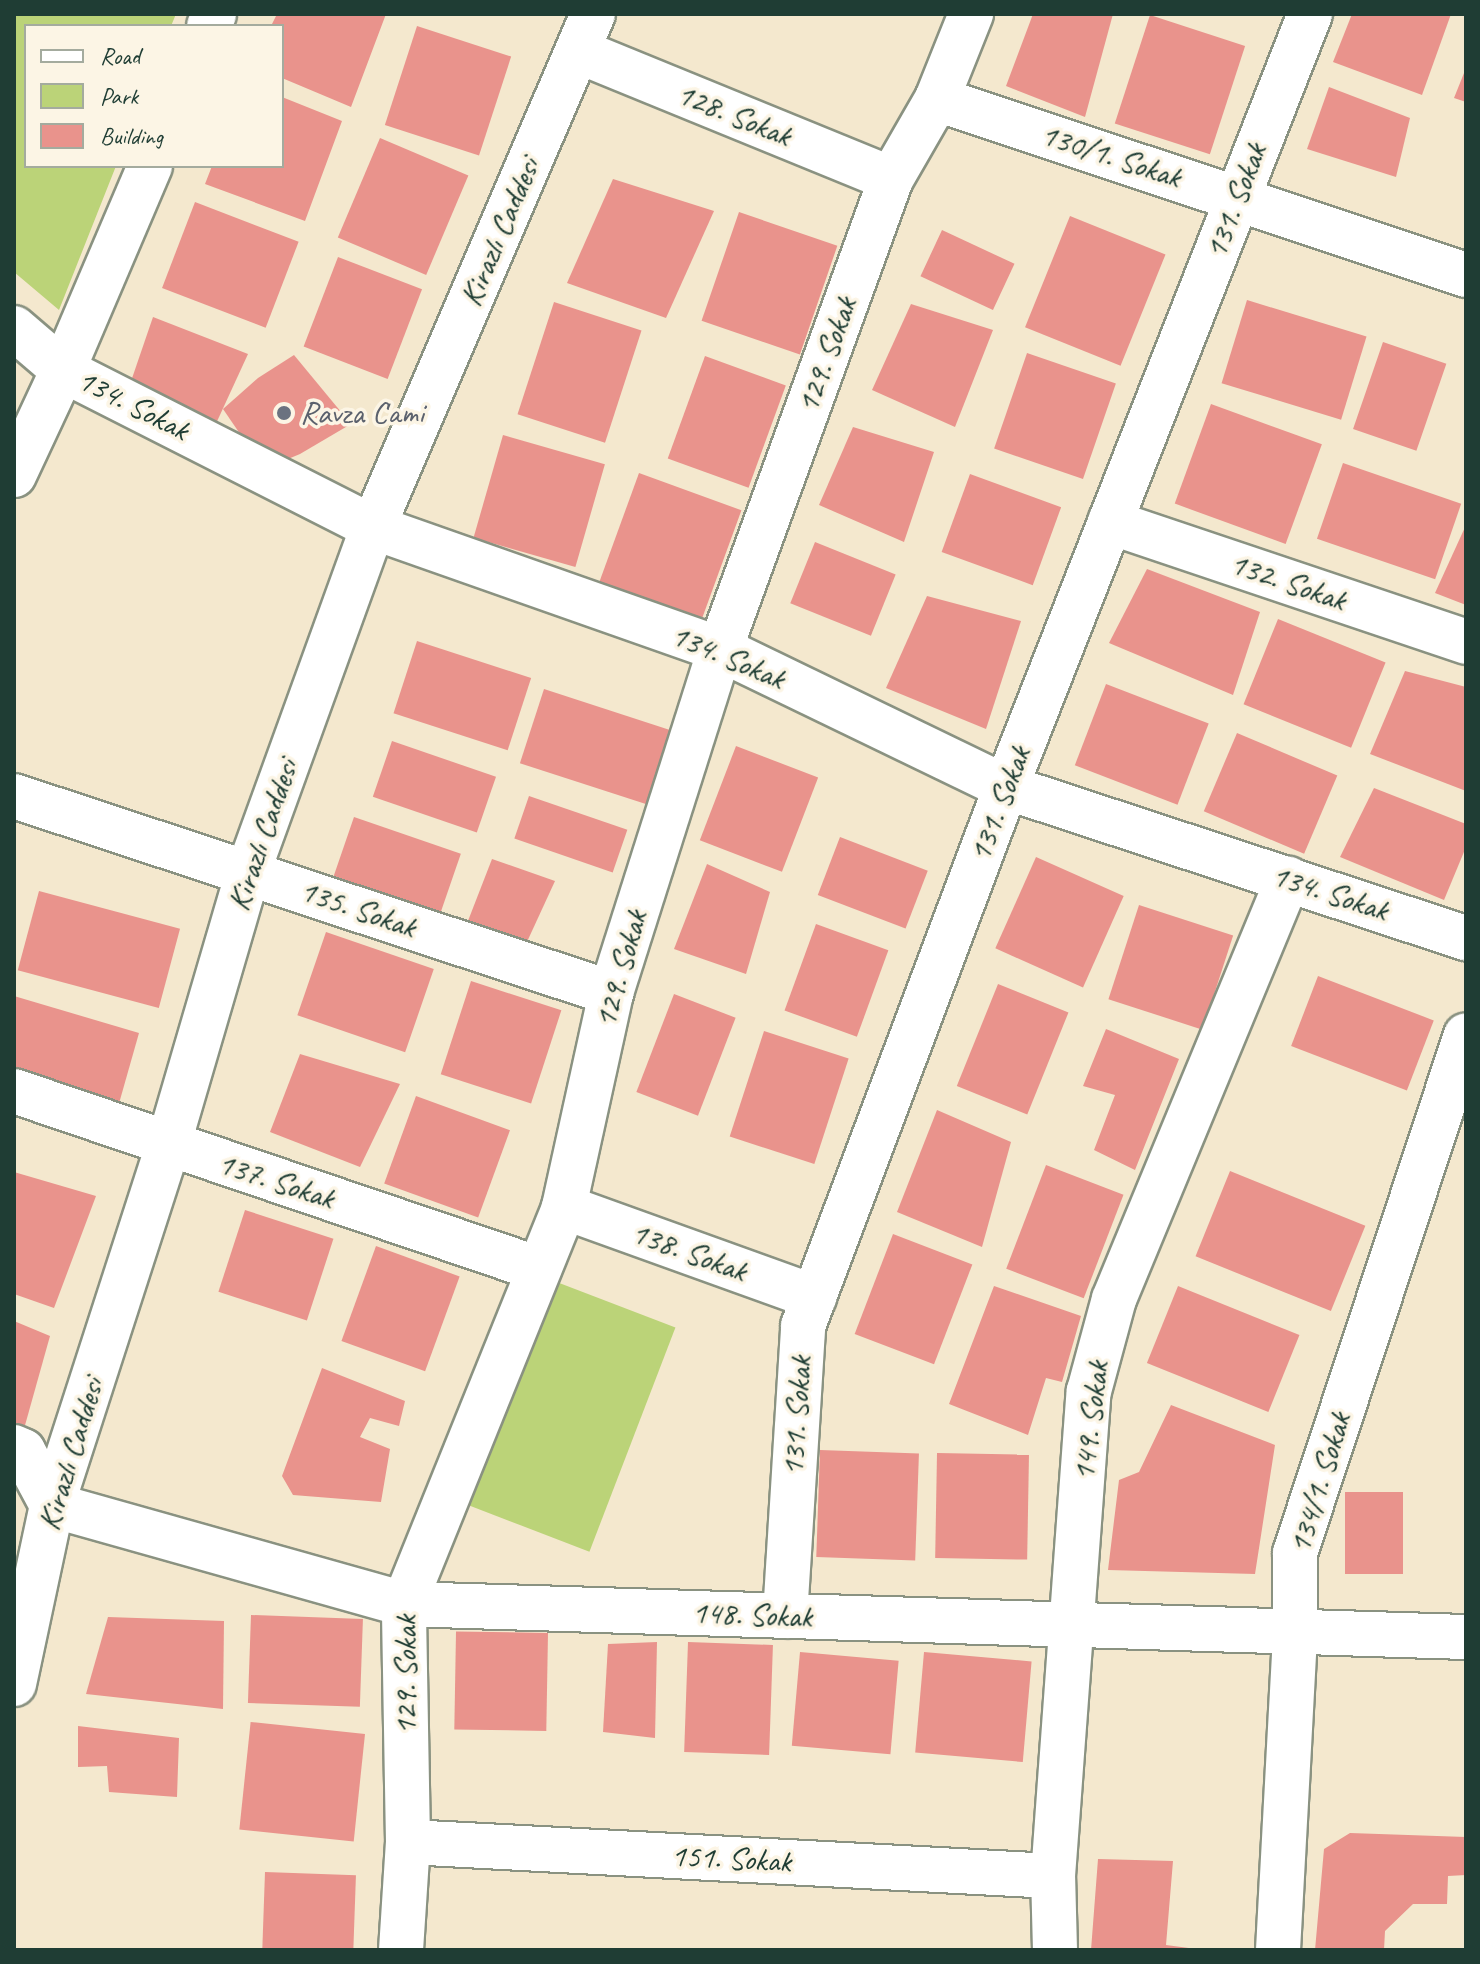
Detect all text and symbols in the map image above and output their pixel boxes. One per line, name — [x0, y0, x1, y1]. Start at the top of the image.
legend — [24, 24, 284, 168]
text: Road — [100, 41, 140, 71]
street label: 128. Sokak — [671, 75, 797, 155]
text: Park — [100, 81, 138, 111]
street label: 130/1. Sokak — [1036, 115, 1186, 197]
text: Building — [100, 121, 163, 151]
street label: 131. Sokak — [1197, 138, 1275, 264]
street label: Kirazlı Caddesi — [452, 152, 548, 312]
street label: 129. Sokak — [788, 292, 866, 418]
street label: 134. Sokak — [71, 361, 195, 449]
place label: Ravza Cami — [300, 394, 424, 432]
marker: Ravza Cami — [275, 404, 293, 422]
street label: 132. Sokak — [1225, 544, 1351, 620]
street label: 134. Sokak — [665, 616, 791, 698]
street label: 131. Sokak — [961, 741, 1039, 867]
street label: Kirazlı Caddesi — [219, 754, 307, 916]
street label: 134. Sokak — [1267, 856, 1393, 930]
street label: 135. Sokak — [295, 871, 421, 947]
street label: 129. Sokak — [586, 906, 656, 1032]
street label: 137. Sokak — [213, 1144, 339, 1218]
street label: 138. Sokak — [626, 1213, 752, 1291]
street label: 131. Sokak — [774, 1355, 820, 1477]
street label: 149. Sokak — [1065, 1359, 1117, 1483]
street label: Kirazlı Caddesi — [30, 1373, 112, 1535]
street label: 134/1. Sokak — [1280, 1408, 1360, 1558]
street label: 148. Sokak — [691, 1594, 813, 1636]
street label: 129. Sokak — [387, 1615, 425, 1735]
street label: 151. Sokak — [670, 1837, 792, 1881]

